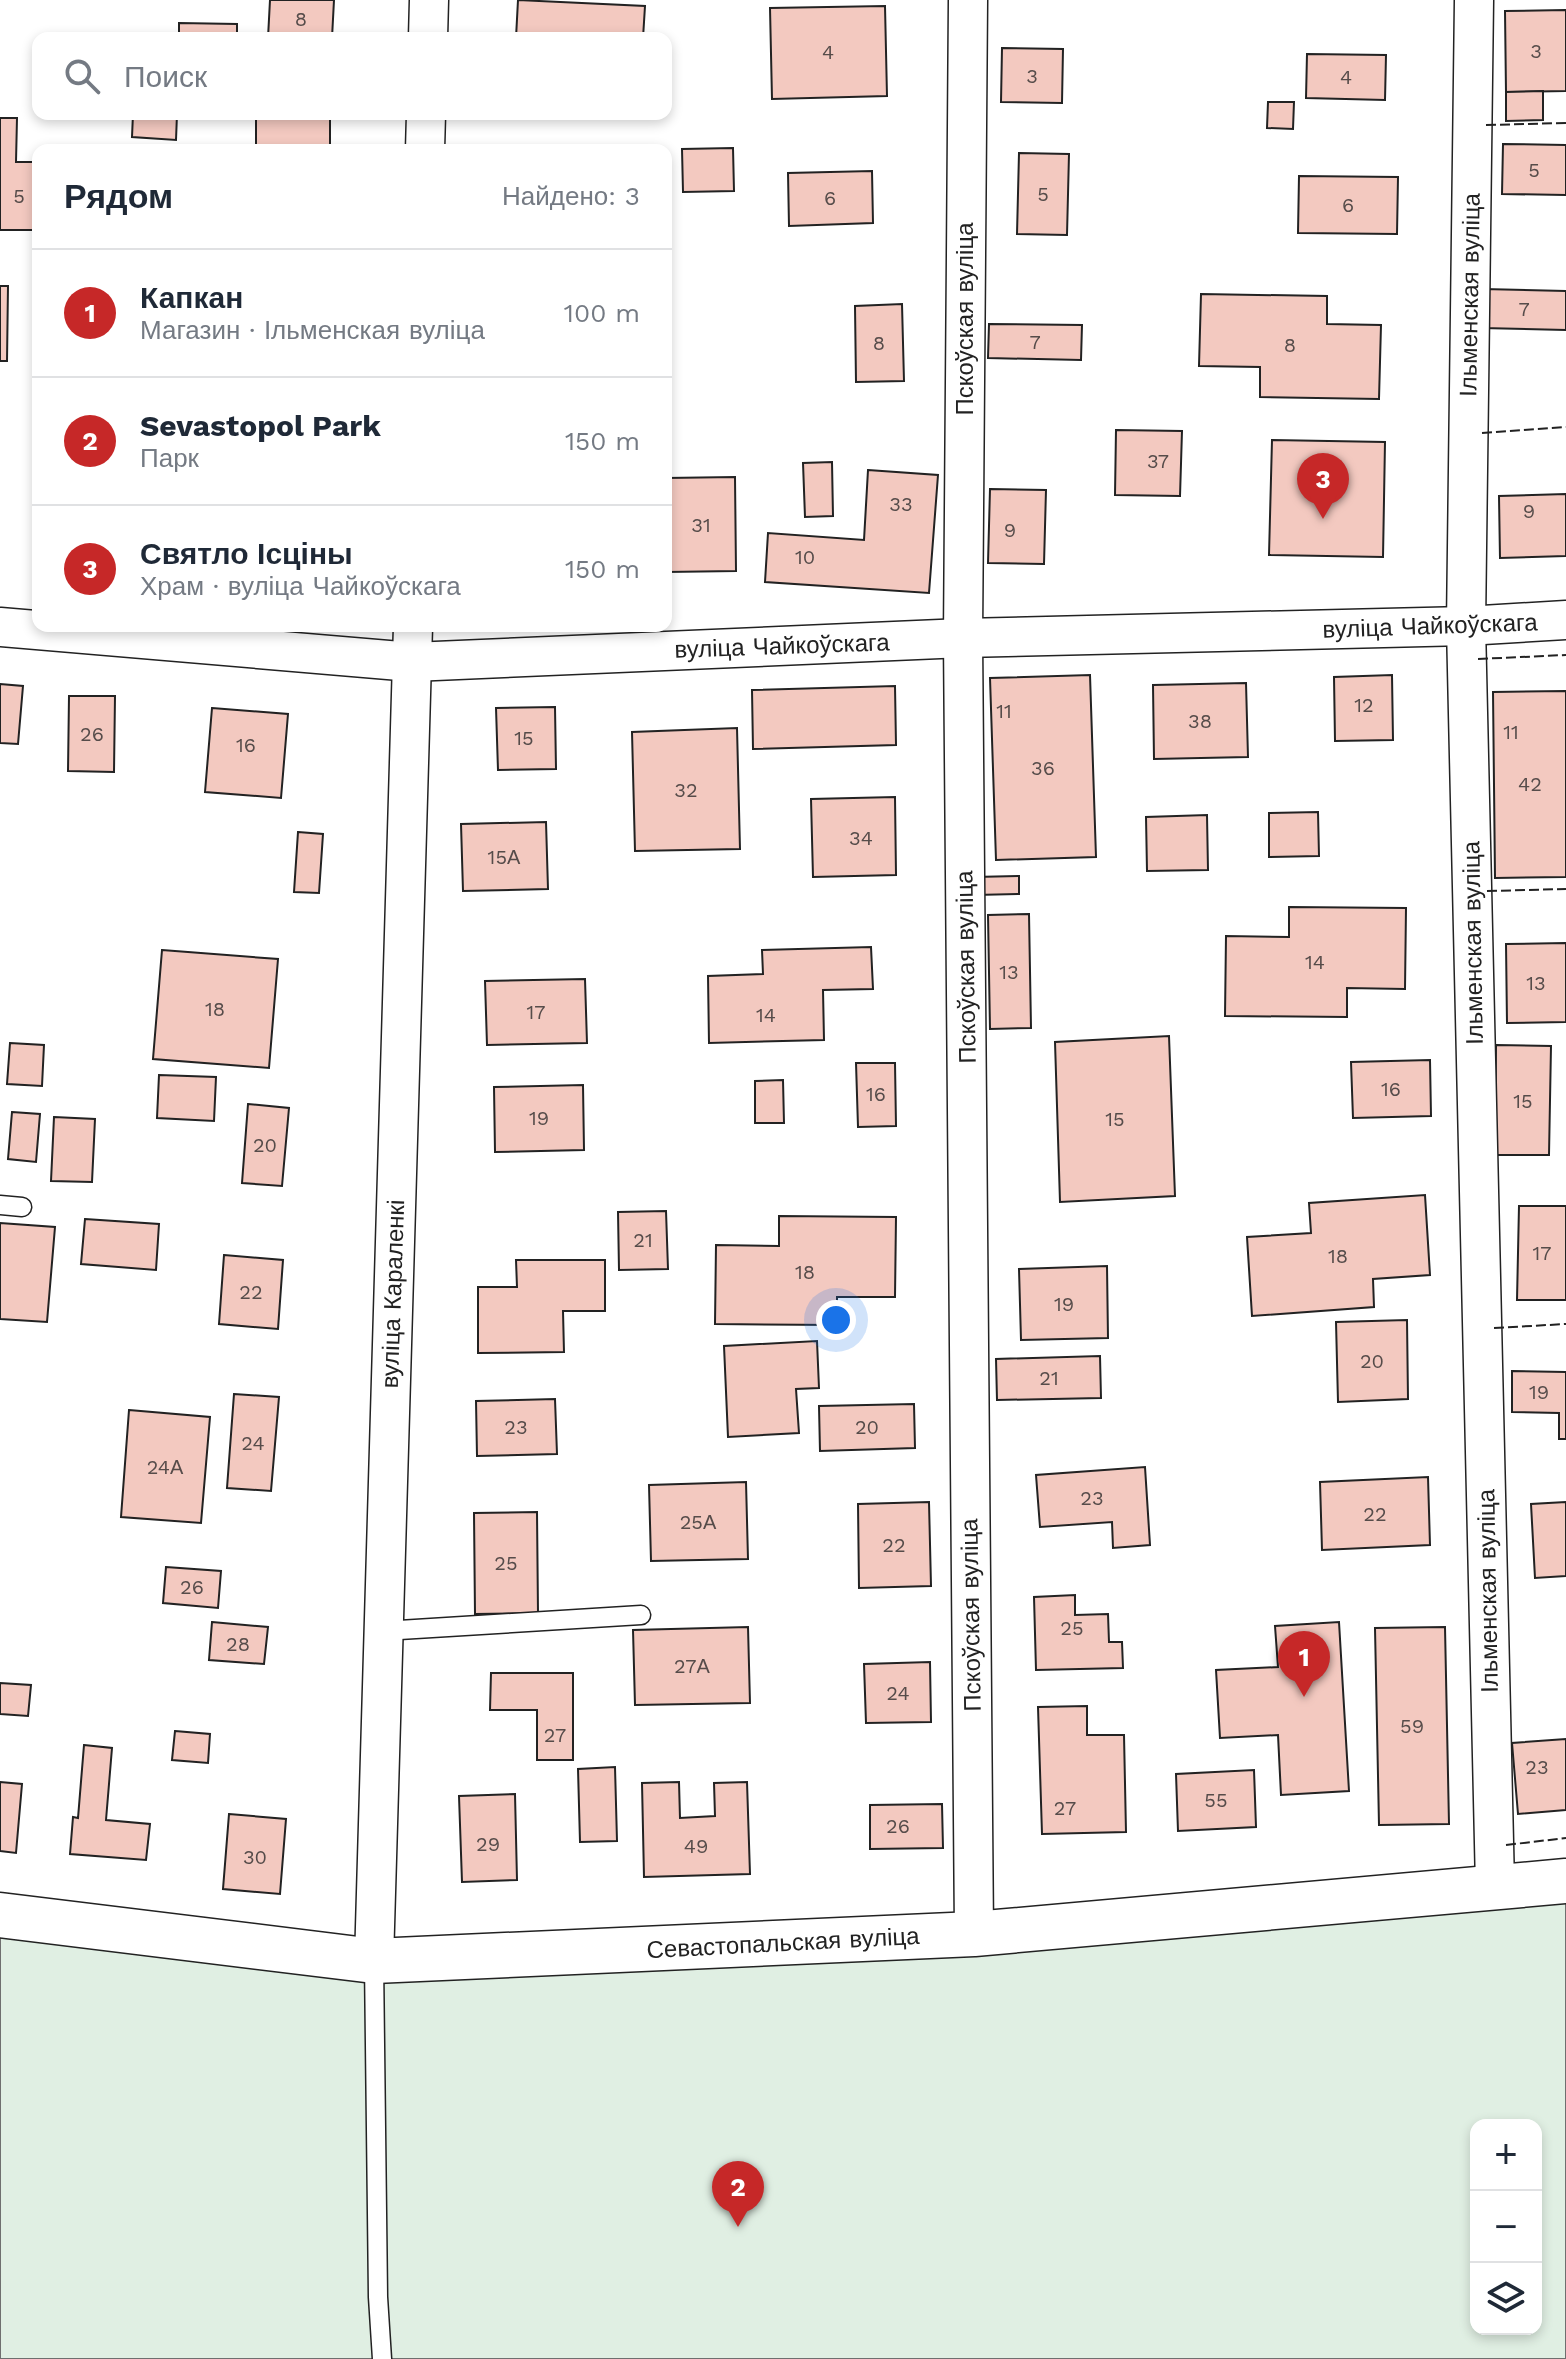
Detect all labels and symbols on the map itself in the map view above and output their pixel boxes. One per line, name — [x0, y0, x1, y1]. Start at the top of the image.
house number: 8 — [295, 7, 307, 31]
house number: 3 — [1530, 39, 1542, 63]
house number: 4 — [822, 40, 834, 64]
house number: 3 — [1026, 64, 1038, 88]
house number: 4 — [1340, 65, 1352, 89]
house number: 5 — [1528, 158, 1540, 182]
house number: 5 — [1037, 182, 1049, 206]
house number: 5 — [13, 184, 25, 208]
house number: 6 — [824, 186, 836, 210]
street label: Ільменская вуліца — [1454, 192, 1486, 397]
house number: 6 — [1342, 193, 1354, 217]
street label: Пскоўская вуліца — [951, 222, 979, 416]
house number: 7 — [1518, 297, 1530, 321]
house number: 7 — [1029, 330, 1041, 354]
house number: 8 — [873, 331, 885, 355]
house number: 8 — [1284, 333, 1296, 357]
house number: 37 — [1147, 449, 1169, 473]
pin: 3 — [1297, 453, 1349, 519]
house number: 33 — [889, 492, 913, 516]
house number: 9 — [1523, 499, 1535, 523]
house number: 31 — [691, 513, 711, 537]
house number: 9 — [1004, 518, 1016, 542]
house number: 10 — [795, 545, 815, 569]
street label: вуліца Чайкоўскага — [1322, 608, 1539, 644]
street label: вуліца Чайкоўскага — [674, 628, 891, 664]
house number: 12 — [1354, 693, 1374, 717]
house number: 11 — [996, 699, 1012, 723]
house number: 38 — [1188, 709, 1212, 733]
house number: 11 — [1503, 720, 1519, 744]
house number: 26 — [80, 722, 104, 746]
house number: 15 — [514, 726, 534, 750]
house number: 16 — [236, 733, 256, 757]
house number: 36 — [1031, 756, 1055, 780]
house number: 42 — [1518, 772, 1542, 796]
house number: 32 — [674, 778, 698, 802]
house number: 34 — [849, 826, 873, 850]
street label: Ільменская вуліца — [1457, 840, 1489, 1045]
house number: 15А — [488, 845, 521, 869]
street label: Пскоўская вуліца — [950, 870, 982, 1064]
house number: 14 — [1305, 950, 1325, 974]
house number: 13 — [999, 960, 1019, 984]
house number: 13 — [1526, 971, 1546, 995]
house number: 18 — [205, 997, 225, 1021]
house number: 17 — [526, 1000, 546, 1024]
house number: 14 — [756, 1003, 776, 1027]
house number: 16 — [1381, 1077, 1401, 1101]
house number: 16 — [866, 1082, 886, 1106]
house number: 15 — [1513, 1089, 1533, 1113]
house number: 19 — [529, 1106, 549, 1130]
house number: 15 — [1105, 1107, 1125, 1131]
house number: 20 — [253, 1133, 277, 1157]
street label: вуліца Караленкі — [376, 1199, 410, 1389]
house number: 21 — [633, 1228, 653, 1252]
house number: 17 — [1532, 1241, 1552, 1265]
house number: 18 — [1328, 1244, 1348, 1268]
house number: 18 — [795, 1260, 815, 1284]
house number: 22 — [239, 1280, 263, 1304]
house number: 19 — [1054, 1292, 1074, 1316]
your location — [816, 1300, 856, 1340]
house number: 20 — [1360, 1349, 1384, 1373]
house number: 21 — [1039, 1366, 1059, 1390]
house number: 19 — [1529, 1380, 1549, 1404]
house number: 23 — [504, 1415, 528, 1439]
house number: 20 — [855, 1415, 879, 1439]
house number: 24 — [241, 1431, 265, 1455]
house number: 24А — [147, 1455, 184, 1479]
house number: 23 — [1080, 1486, 1104, 1510]
street label: Ільменская вуліца — [1472, 1488, 1504, 1693]
house number: 22 — [1363, 1502, 1387, 1526]
house number: 25А — [680, 1510, 717, 1534]
street label: Пскоўская вуліца — [955, 1518, 987, 1712]
house number: 22 — [882, 1533, 906, 1557]
house number: 25 — [494, 1551, 518, 1575]
house number: 26 — [180, 1575, 204, 1599]
house number: 25 — [1060, 1616, 1084, 1640]
pin: 1 — [1278, 1631, 1330, 1697]
house number: 28 — [226, 1632, 250, 1656]
house number: 27А — [674, 1654, 711, 1678]
house number: 24 — [886, 1681, 910, 1705]
house number: 59 — [1400, 1714, 1424, 1738]
house number: 27 — [544, 1723, 566, 1747]
house number: 23 — [1525, 1755, 1549, 1779]
house number: 55 — [1204, 1788, 1228, 1812]
house number: 27 — [1054, 1796, 1076, 1820]
house number: 26 — [886, 1814, 910, 1838]
house number: 29 — [476, 1832, 500, 1856]
house number: 49 — [684, 1834, 708, 1858]
house number: 30 — [243, 1845, 267, 1869]
street label: Севастопальская вуліца — [646, 1922, 921, 1964]
pin: 2 — [712, 2161, 764, 2227]

